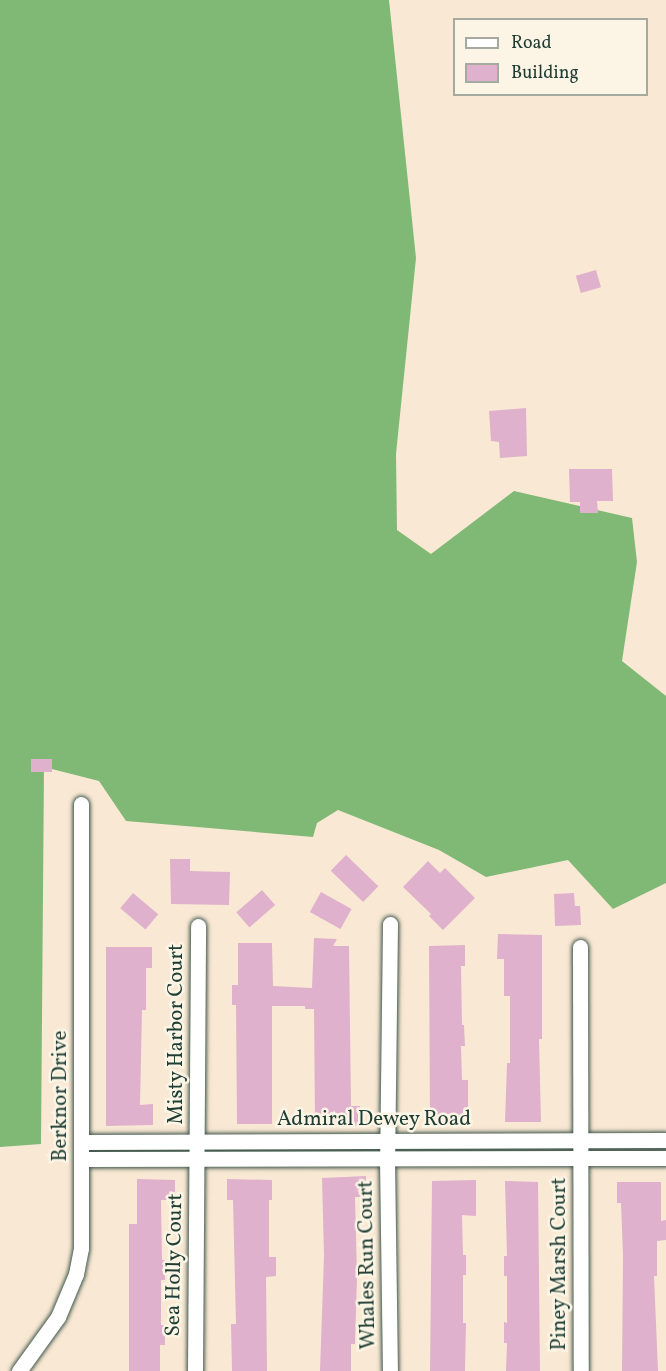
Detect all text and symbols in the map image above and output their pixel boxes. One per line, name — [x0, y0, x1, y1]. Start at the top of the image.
legend — [453, 18, 648, 96]
text: Road — [511, 31, 552, 56]
text: Building — [511, 61, 579, 86]
street label: Misty Harbor Court — [164, 943, 190, 1125]
street label: Berknor Drive — [48, 1030, 74, 1162]
street label: Admiral Dewey Road — [277, 1107, 471, 1133]
street label: Piney Marsh Court — [547, 1177, 573, 1351]
street label: Whales Run Court — [354, 1180, 382, 1350]
street label: Sea Holly Court — [161, 1193, 189, 1337]

